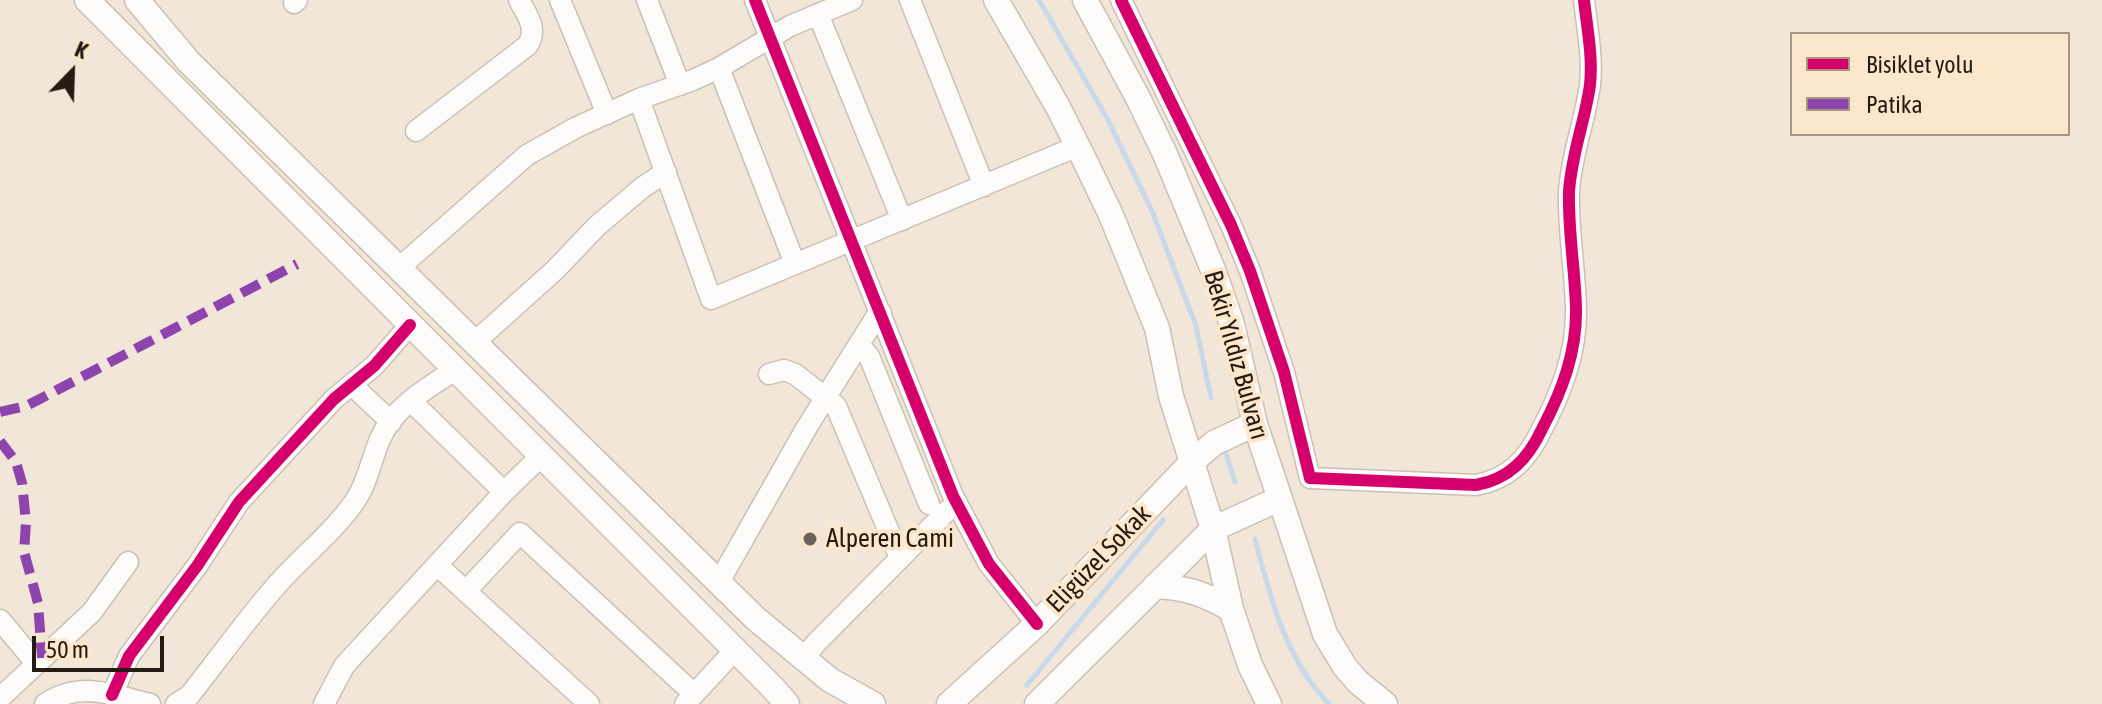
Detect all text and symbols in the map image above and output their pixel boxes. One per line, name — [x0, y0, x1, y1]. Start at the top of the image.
north arrow — [32, 32, 112, 112]
legend — [1790, 32, 2070, 136]
text: K — [71, 36, 91, 64]
text: Bisiklet yolu — [1866, 51, 1974, 78]
text: Patika — [1866, 91, 1923, 118]
street label: Bekir Yıldız Bulvarı — [1197, 267, 1275, 443]
street label: Eligüzel Sokak — [1040, 499, 1158, 619]
place label: Alperen Cami — [826, 523, 954, 555]
marker: Alperen Cami — [801, 530, 819, 548]
scale bar — [36, 620, 168, 670]
text: 50 m — [46, 636, 89, 663]

